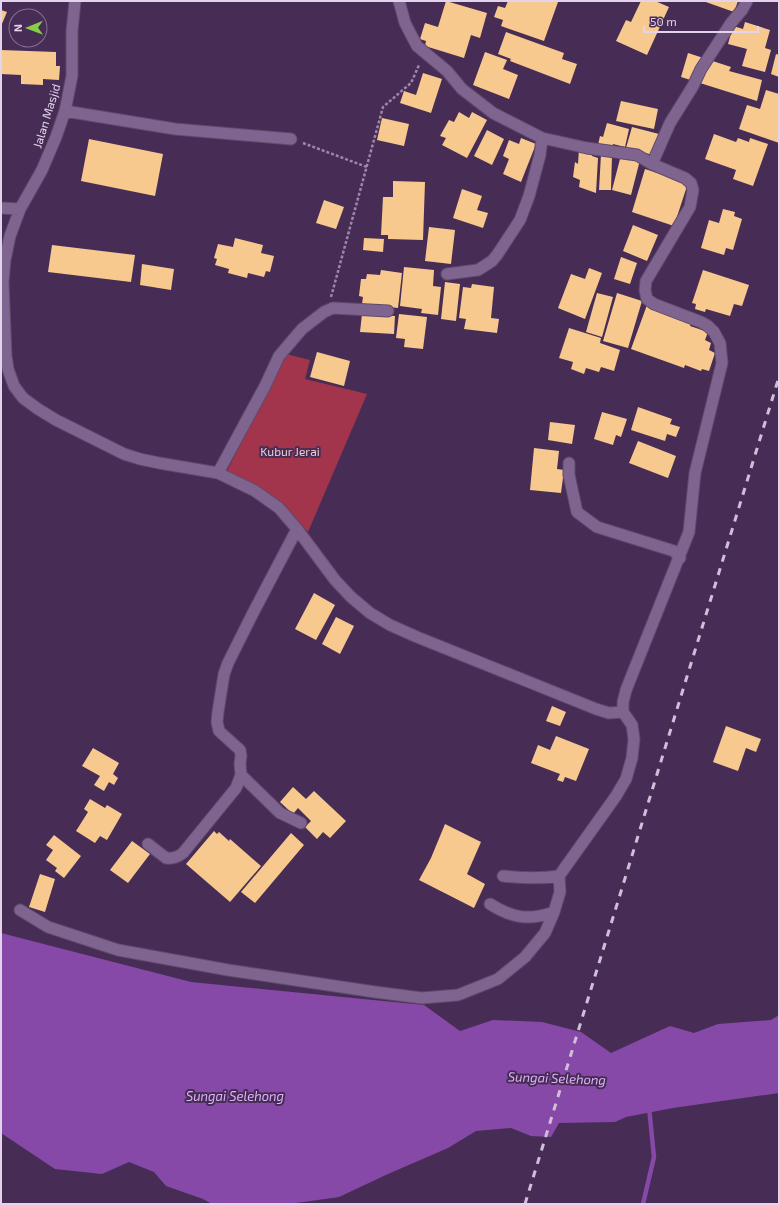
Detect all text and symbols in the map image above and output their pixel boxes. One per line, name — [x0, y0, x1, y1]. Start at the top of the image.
north arrow — [8, 8, 48, 48]
scale bar — [644, 8, 758, 34]
text: 50 m — [650, 14, 677, 28]
text: N — [11, 24, 24, 32]
street label: Jalan Masjid — [30, 82, 63, 150]
park label: Kubur Jerai — [260, 444, 320, 458]
water label: Sungai Selehong — [508, 1068, 606, 1088]
water label: Sungai Selehong — [186, 1088, 284, 1104]

